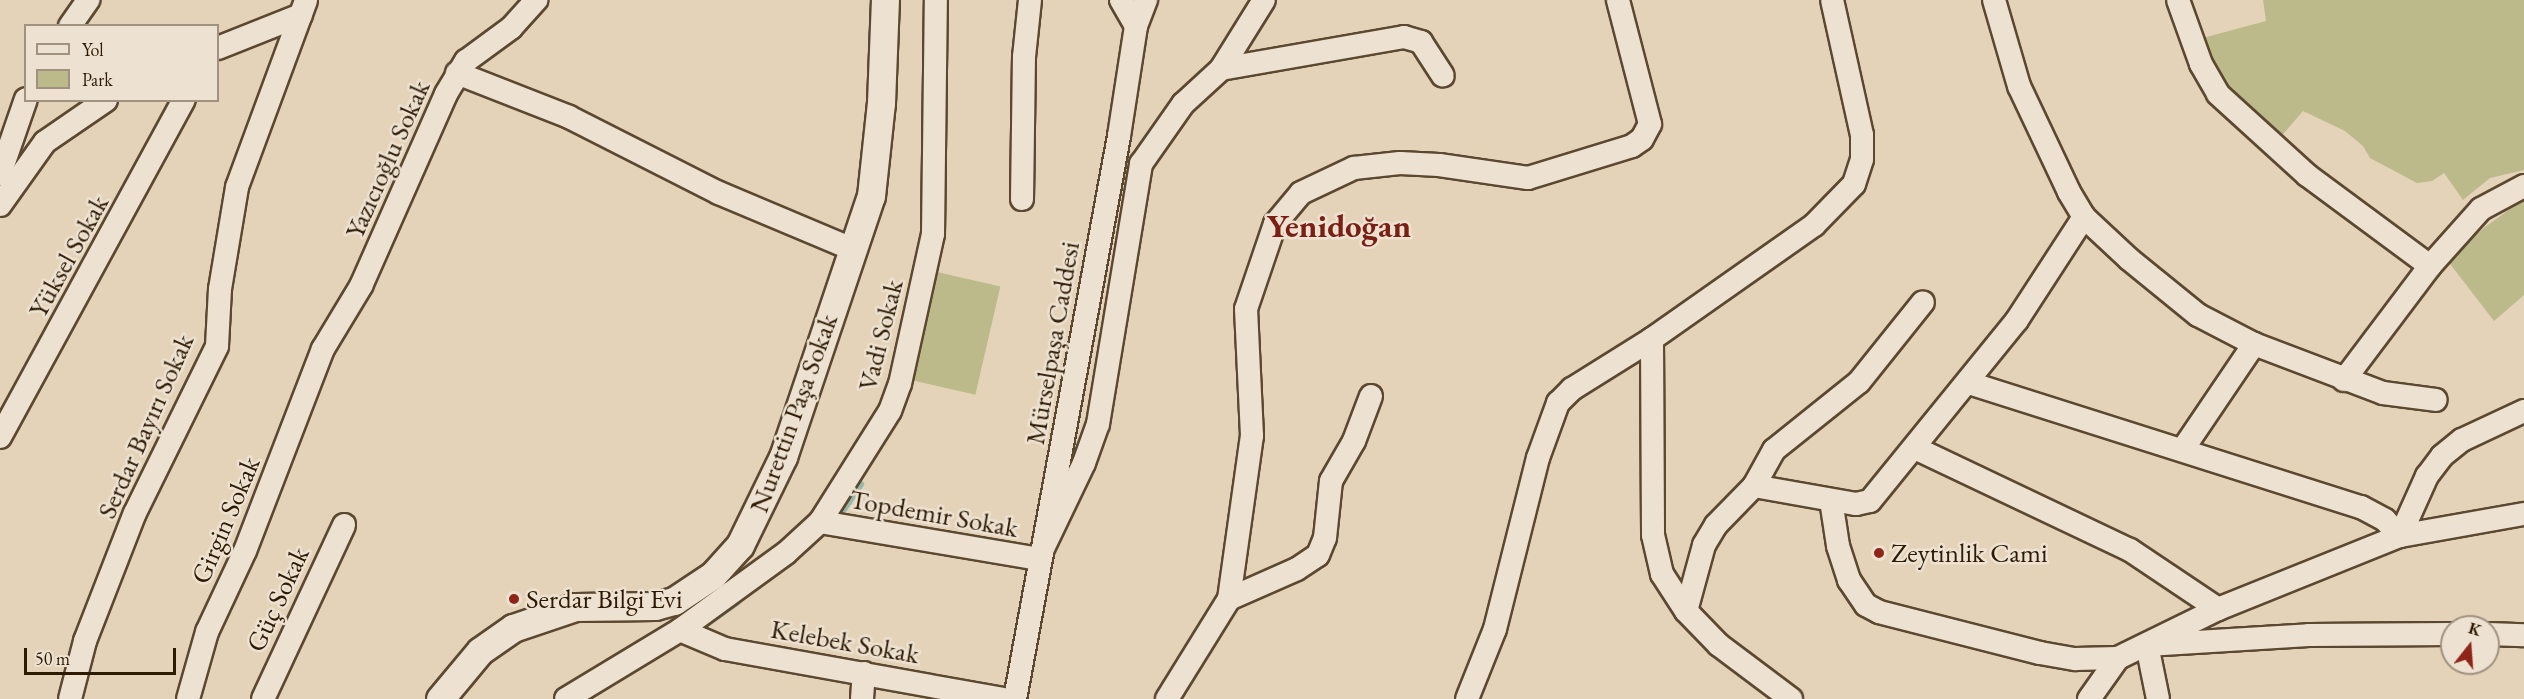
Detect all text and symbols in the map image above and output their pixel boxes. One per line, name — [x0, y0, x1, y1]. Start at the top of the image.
legend — [24, 24, 219, 102]
text: Yol — [82, 38, 104, 61]
text: Park — [82, 68, 113, 91]
street label: Yazıcıoğlu Sokak — [338, 75, 436, 243]
street label: Yüksel Sokak — [21, 189, 115, 323]
district label: Yenidoğan — [1267, 206, 1411, 246]
street label: Mürselpaşa Caddesi — [1018, 239, 1086, 447]
street label: Vadi Sokak — [851, 276, 909, 394]
street label: Nurettin Paşa Sokak — [742, 309, 844, 517]
street label: Serdar Bayırı Sokak — [90, 329, 200, 523]
street label: Girgin Sokak — [184, 452, 266, 588]
street label: Topdemir Sokak — [847, 482, 1021, 544]
place label: Zeytinlik Cami — [1891, 537, 2048, 569]
street label: Güç Sokak — [239, 541, 315, 657]
marker: Zeytinlik Cami — [1872, 546, 1886, 560]
place label: Serdar Bilgi Evi — [526, 583, 683, 615]
marker: Serdar Bilgi Evi — [507, 592, 521, 606]
street label: Kelebek Sokak — [768, 612, 922, 670]
north arrow — [2440, 615, 2500, 675]
text: K — [2466, 617, 2484, 641]
scale bar — [27, 636, 178, 674]
text: 50 m — [35, 647, 70, 670]

